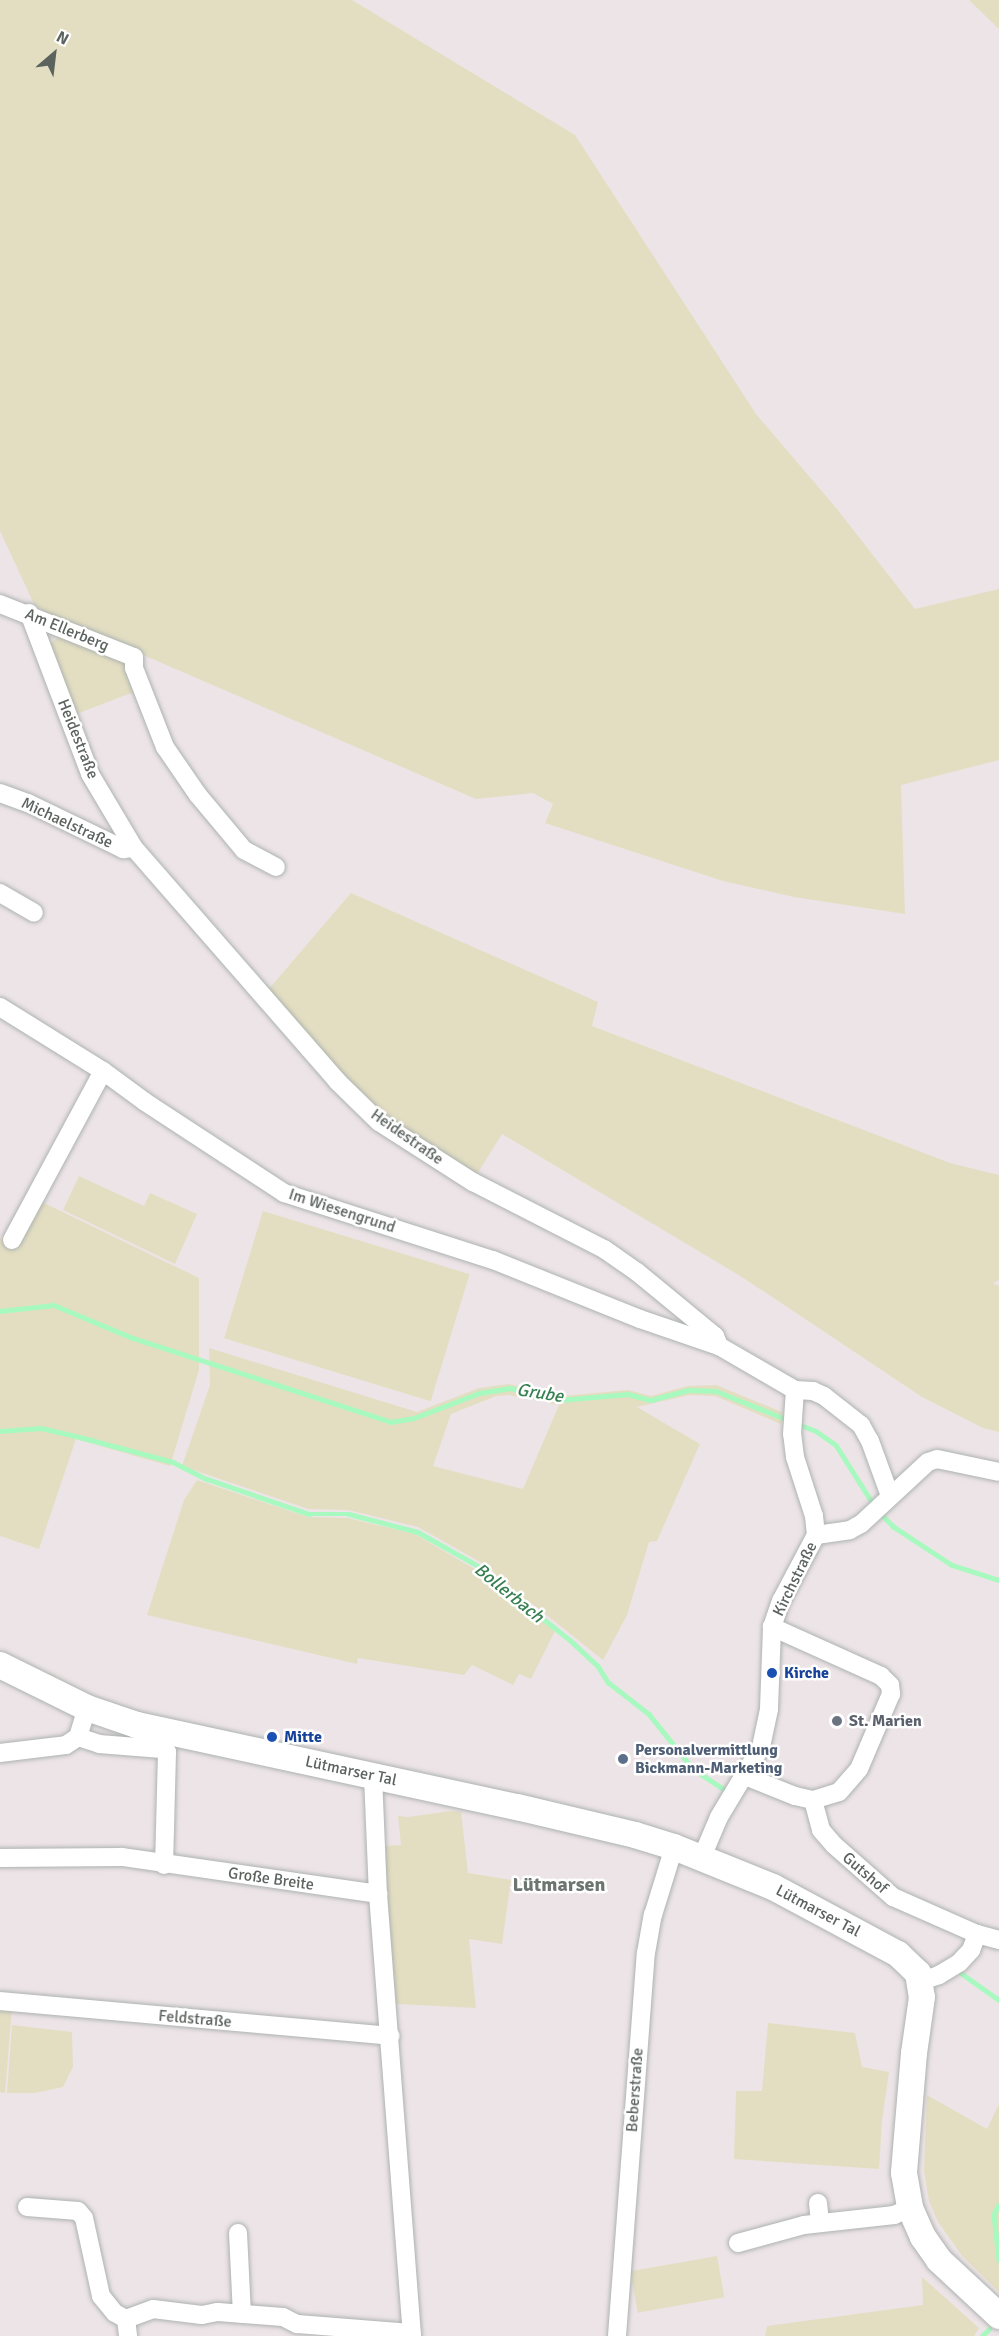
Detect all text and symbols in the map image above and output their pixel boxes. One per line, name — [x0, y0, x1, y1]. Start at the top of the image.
north arrow — [24, 24, 84, 84]
text: N — [53, 27, 72, 50]
street label: Am Ellerberg — [22, 604, 112, 656]
street label: Heidestraße — [53, 696, 103, 782]
street label: Michaelstraße — [18, 793, 116, 853]
street label: Heidestraße — [367, 1105, 447, 1169]
street label: Im Wiesengrund — [286, 1185, 398, 1237]
water label: Grube — [515, 1379, 565, 1407]
street label: Kirchstraße — [769, 1539, 821, 1619]
water label: Bollerbach — [470, 1559, 548, 1627]
place label: Kirche — [784, 1663, 829, 1683]
marker: Kirche — [765, 1666, 779, 1680]
place label: St. Marien — [849, 1711, 922, 1731]
marker: St. Marien — [830, 1714, 844, 1728]
place label: Mitte — [284, 1727, 322, 1747]
marker: Mitte — [265, 1730, 279, 1744]
place label: Personalvermittlung Bickmann-Marketing — [635, 1740, 782, 1778]
street label: Lütmarser Tal — [304, 1752, 398, 1790]
marker: Personalvermittlung Bickmann-Marketing — [616, 1752, 630, 1766]
street label: Gutshof — [838, 1848, 892, 1898]
street label: Große Breite — [227, 1863, 315, 1895]
district label: Lütmarsen — [513, 1872, 605, 1896]
street label: Lütmarser Tal — [772, 1881, 864, 1941]
street label: Feldstraße — [158, 2006, 232, 2032]
street label: Beberstraße — [622, 2047, 648, 2133]

